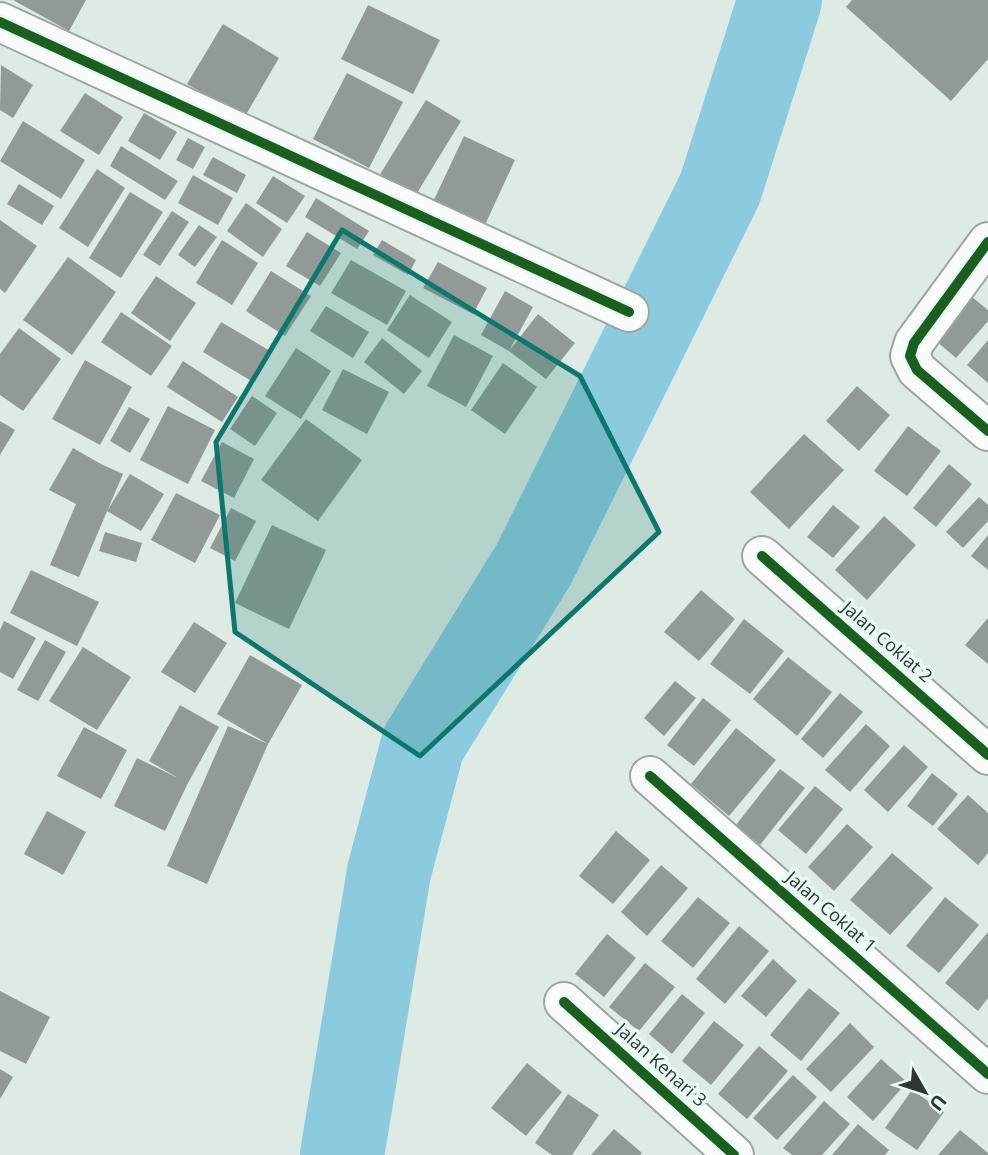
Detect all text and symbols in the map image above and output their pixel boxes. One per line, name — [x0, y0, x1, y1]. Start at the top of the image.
street label: Jalan Coklat 2 — [836, 594, 938, 687]
street label: Jalan Coklat 1 — [780, 864, 882, 957]
street label: Jalan Kenari 3 — [610, 1016, 712, 1111]
north arrow — [890, 1057, 960, 1127]
text: U — [924, 1089, 953, 1116]

